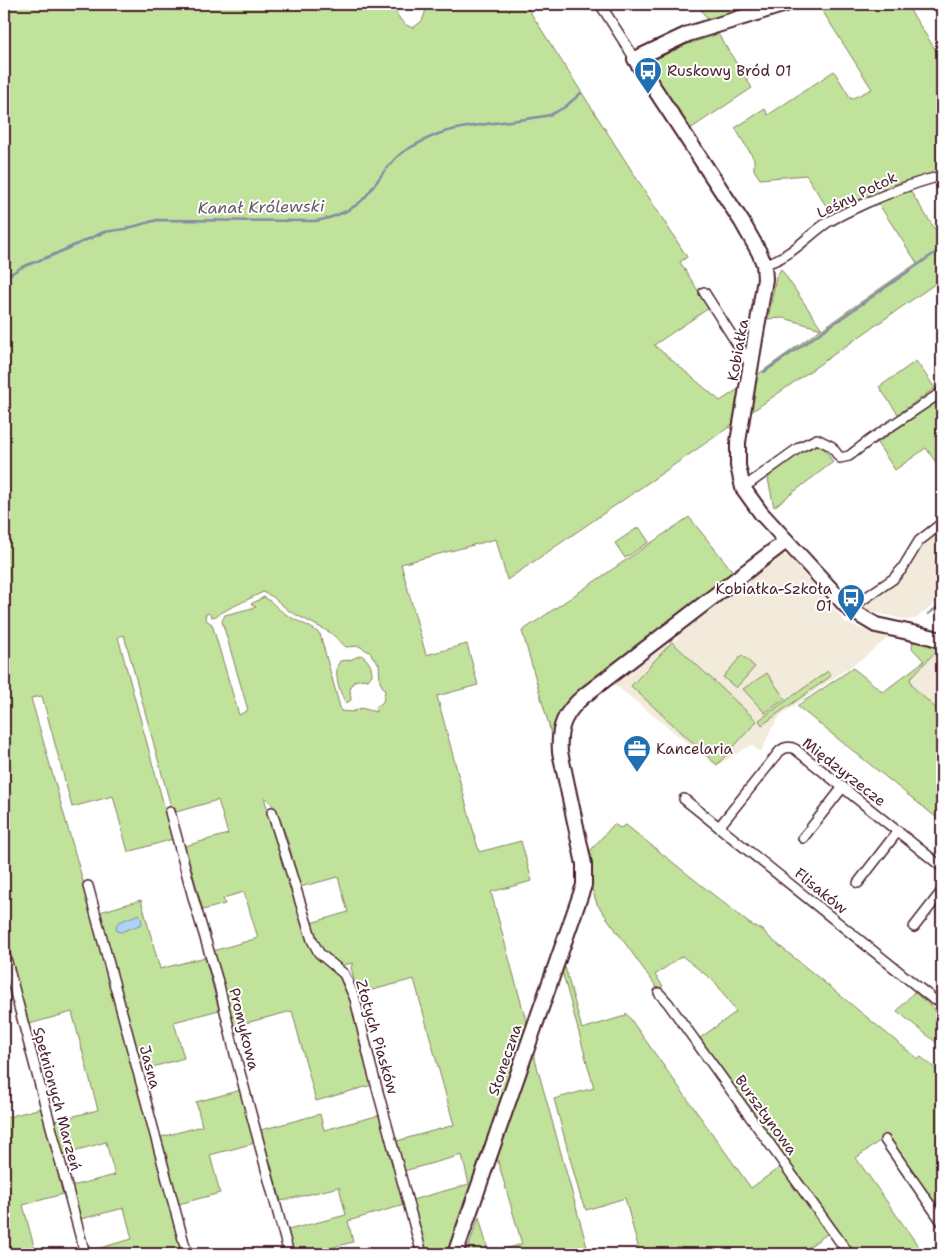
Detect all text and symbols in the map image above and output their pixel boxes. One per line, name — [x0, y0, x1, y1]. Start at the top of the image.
bus stop icon: Ruskowy Bród 01 — [633, 56, 663, 95]
place label: Ruskowy Bród 01 — [667, 61, 791, 81]
street label: Leśny Potok — [813, 167, 901, 223]
water label: Kanał Królewski — [197, 195, 325, 219]
street label: Kobiałka — [723, 317, 753, 383]
place label: Kobiałka-Szkoła 01 — [716, 579, 833, 616]
bus stop icon: Kobiałka-Szkoła 01 — [836, 583, 866, 622]
street label: Międzyrzecze — [798, 733, 890, 811]
office icon: Kancelaria — [622, 734, 652, 773]
place label: Kancelaria — [656, 739, 734, 759]
street label: Flisaków — [790, 863, 852, 919]
street label: Złotych Piasków — [351, 977, 403, 1097]
street label: Promykowa — [224, 986, 264, 1073]
street label: Słoneczna — [483, 1021, 527, 1098]
street label: Spełnionych Marzeń — [28, 1025, 86, 1173]
street label: Jasna — [135, 1043, 166, 1091]
street label: Bursztynowa — [730, 1071, 802, 1160]

